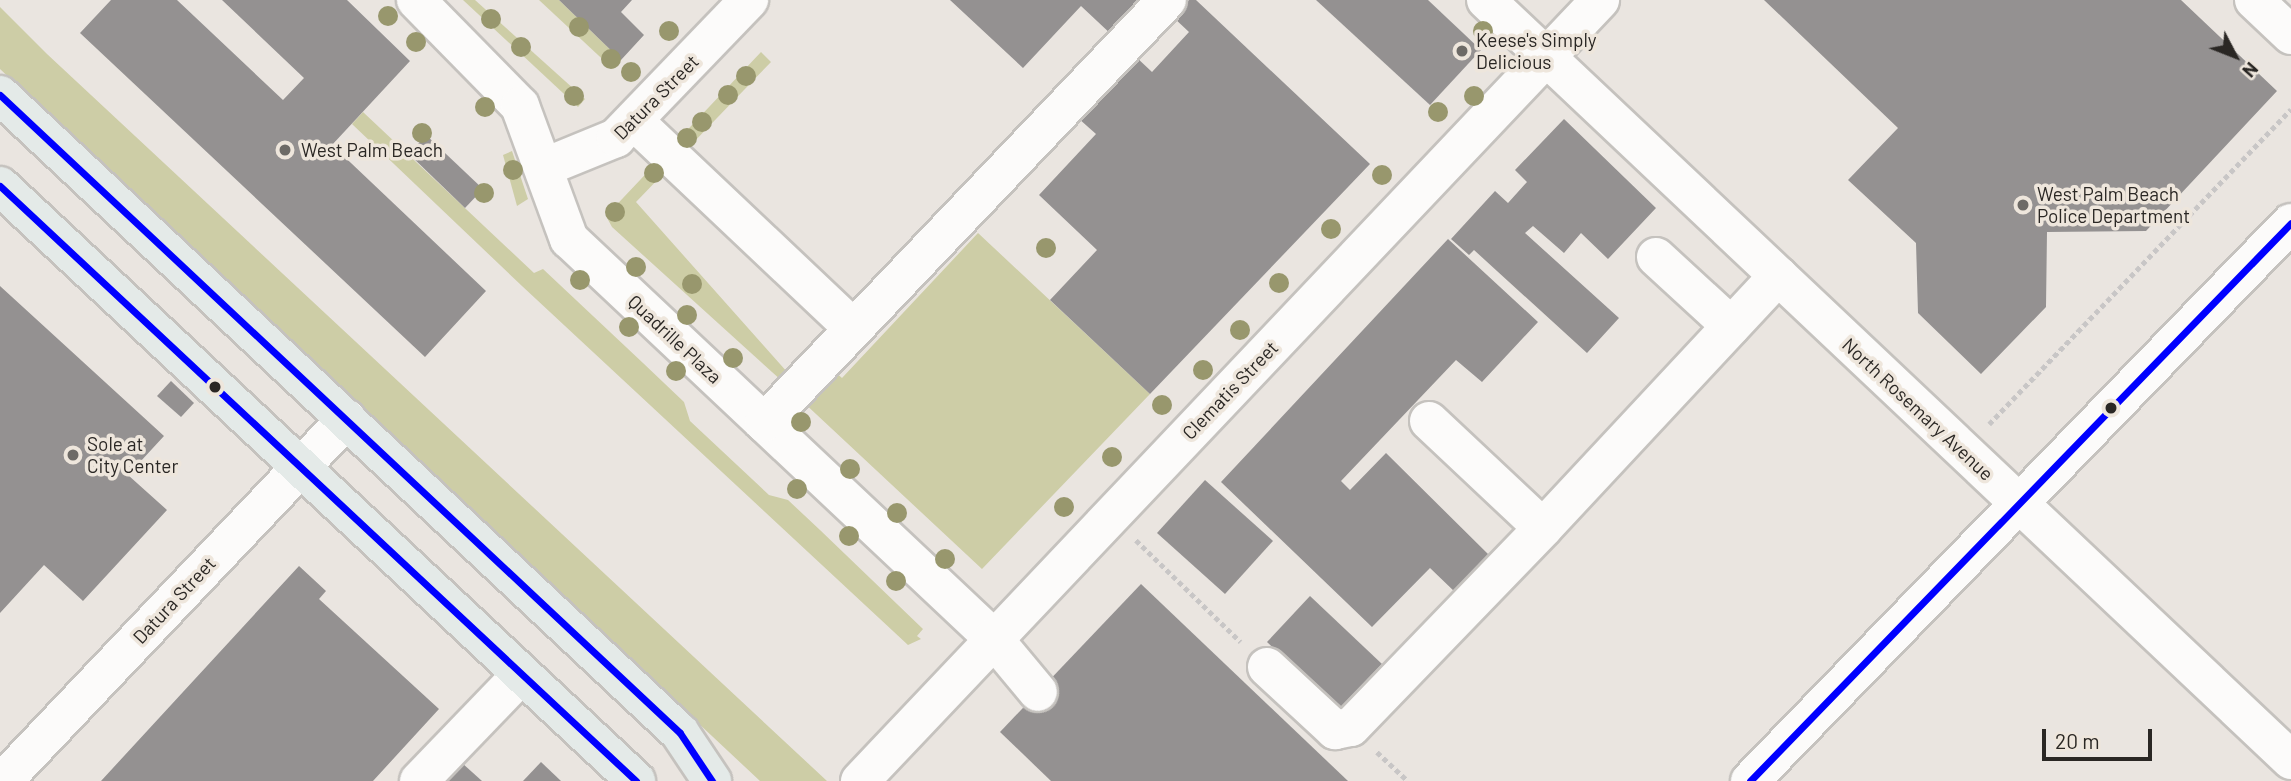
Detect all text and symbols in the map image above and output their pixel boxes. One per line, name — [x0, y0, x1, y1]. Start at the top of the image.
north arrow — [2200, 21, 2270, 91]
place label: Keese's Simply Delicious — [1476, 29, 1597, 73]
marker: Keese's Simply Delicious — [1454, 43, 1470, 59]
street label: Datura Street — [609, 50, 703, 144]
text: N — [2238, 58, 2264, 83]
place label: West Palm Beach — [301, 139, 443, 161]
marker: West Palm Beach — [275, 140, 295, 160]
place label: West Palm Beach Police Department — [2037, 183, 2190, 227]
marker: West Palm Beach Police Department — [2015, 197, 2031, 213]
street label: Quadrille Plaza — [624, 290, 726, 388]
street label: North Rosemary Avenue — [1838, 333, 1998, 485]
street label: Clematis Street — [1177, 336, 1283, 444]
unlabelled marker — [208, 380, 222, 394]
unlabelled marker — [2104, 401, 2118, 415]
place label: Sole at City Center — [87, 433, 178, 477]
marker: Sole at City Center — [65, 447, 81, 463]
street label: Datura Street — [128, 552, 220, 648]
scale bar — [2046, 714, 2156, 758]
text: 20 m — [2055, 728, 2100, 753]

